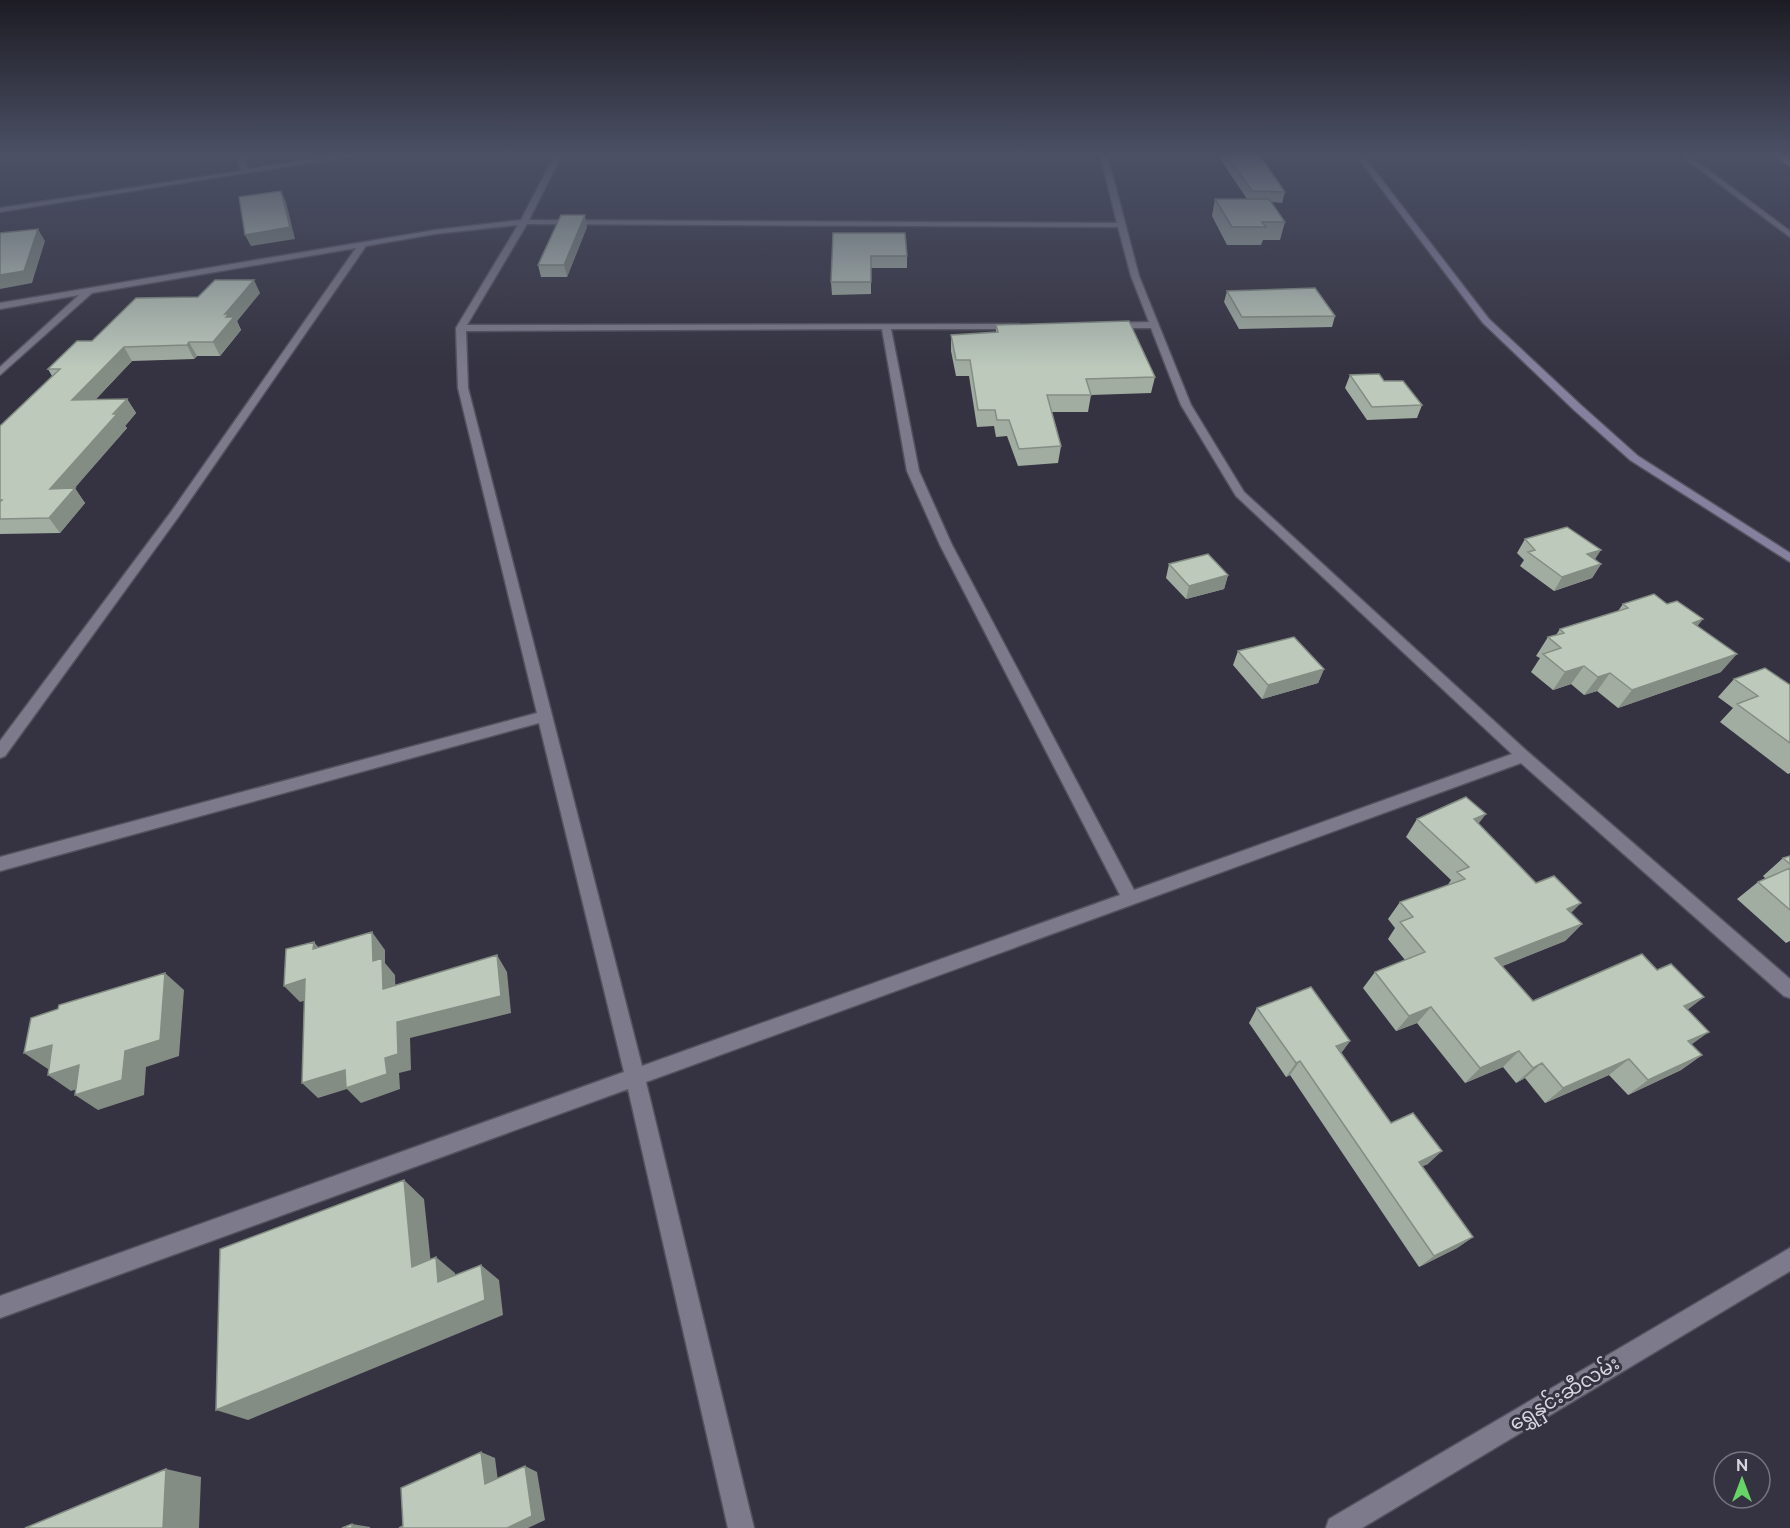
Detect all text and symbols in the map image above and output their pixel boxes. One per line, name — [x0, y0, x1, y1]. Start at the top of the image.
street label: ရွှေနှင်းဆီလမ်း — [1504, 1349, 1626, 1440]
north arrow — [1712, 1450, 1772, 1510]
text: N — [1736, 1456, 1748, 1475]

